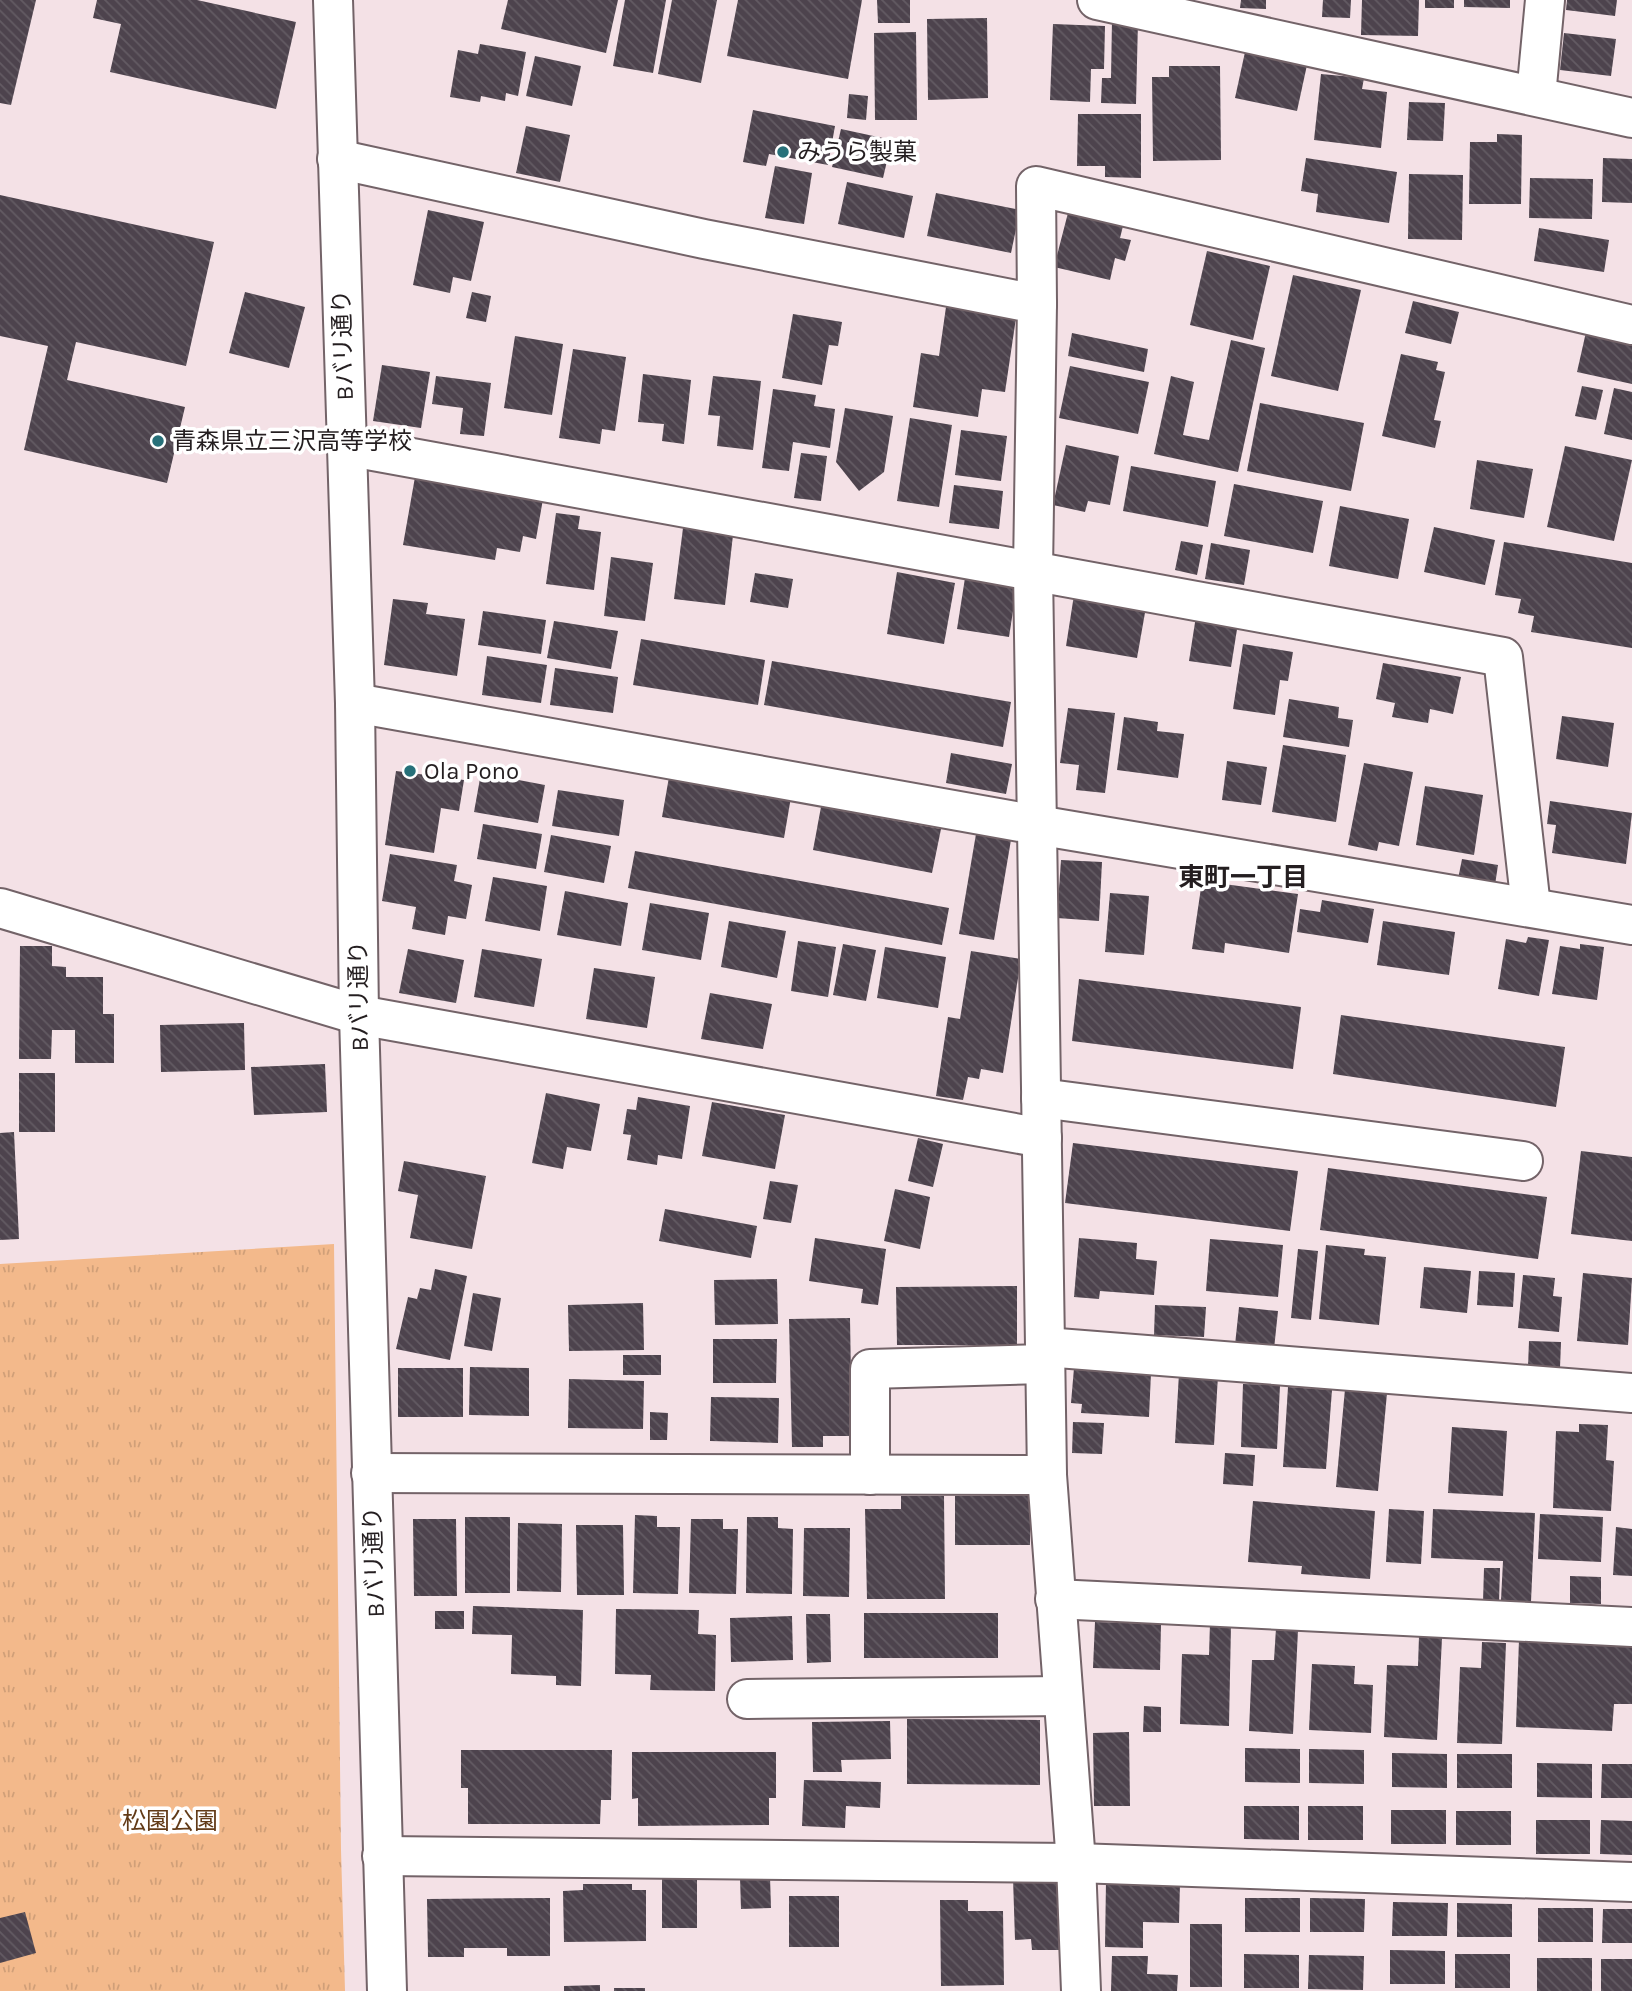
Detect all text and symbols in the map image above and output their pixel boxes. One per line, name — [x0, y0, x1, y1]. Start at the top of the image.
place label: みうら製菓 — [797, 138, 917, 166]
marker: みうら製菓 — [775, 144, 791, 160]
street label: Bバリ通り — [327, 289, 359, 401]
place label: 青森県立三沢高等学校 — [172, 427, 412, 455]
marker: 青森県立三沢高等学校 — [150, 433, 166, 449]
place label: Ola Pono — [424, 757, 519, 785]
marker: Ola Pono — [402, 763, 418, 779]
district label: 東町一丁目 — [1178, 862, 1308, 893]
street label: Bバリ通り — [344, 940, 374, 1052]
street label: Bバリ通り — [358, 1506, 390, 1618]
park label: 松園公園 — [122, 1807, 218, 1835]

